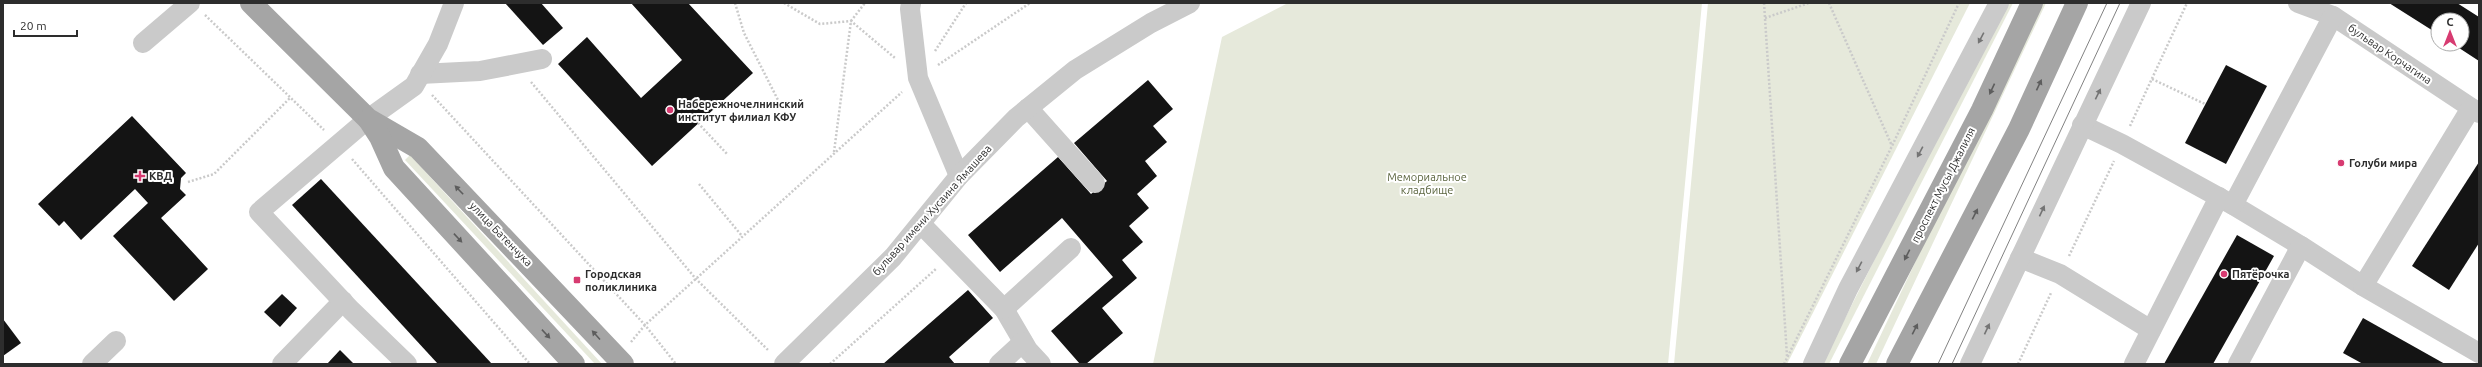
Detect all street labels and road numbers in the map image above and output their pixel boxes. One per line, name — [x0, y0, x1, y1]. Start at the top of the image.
street label: бульвар Корчагина — [2346, 22, 2434, 86]
street label: проспект Мусы Джалиля — [1909, 125, 1977, 245]
street label: бульвар имени Хусаина Ямашева — [870, 142, 994, 278]
street label: улица Батенчука — [467, 199, 535, 269]

